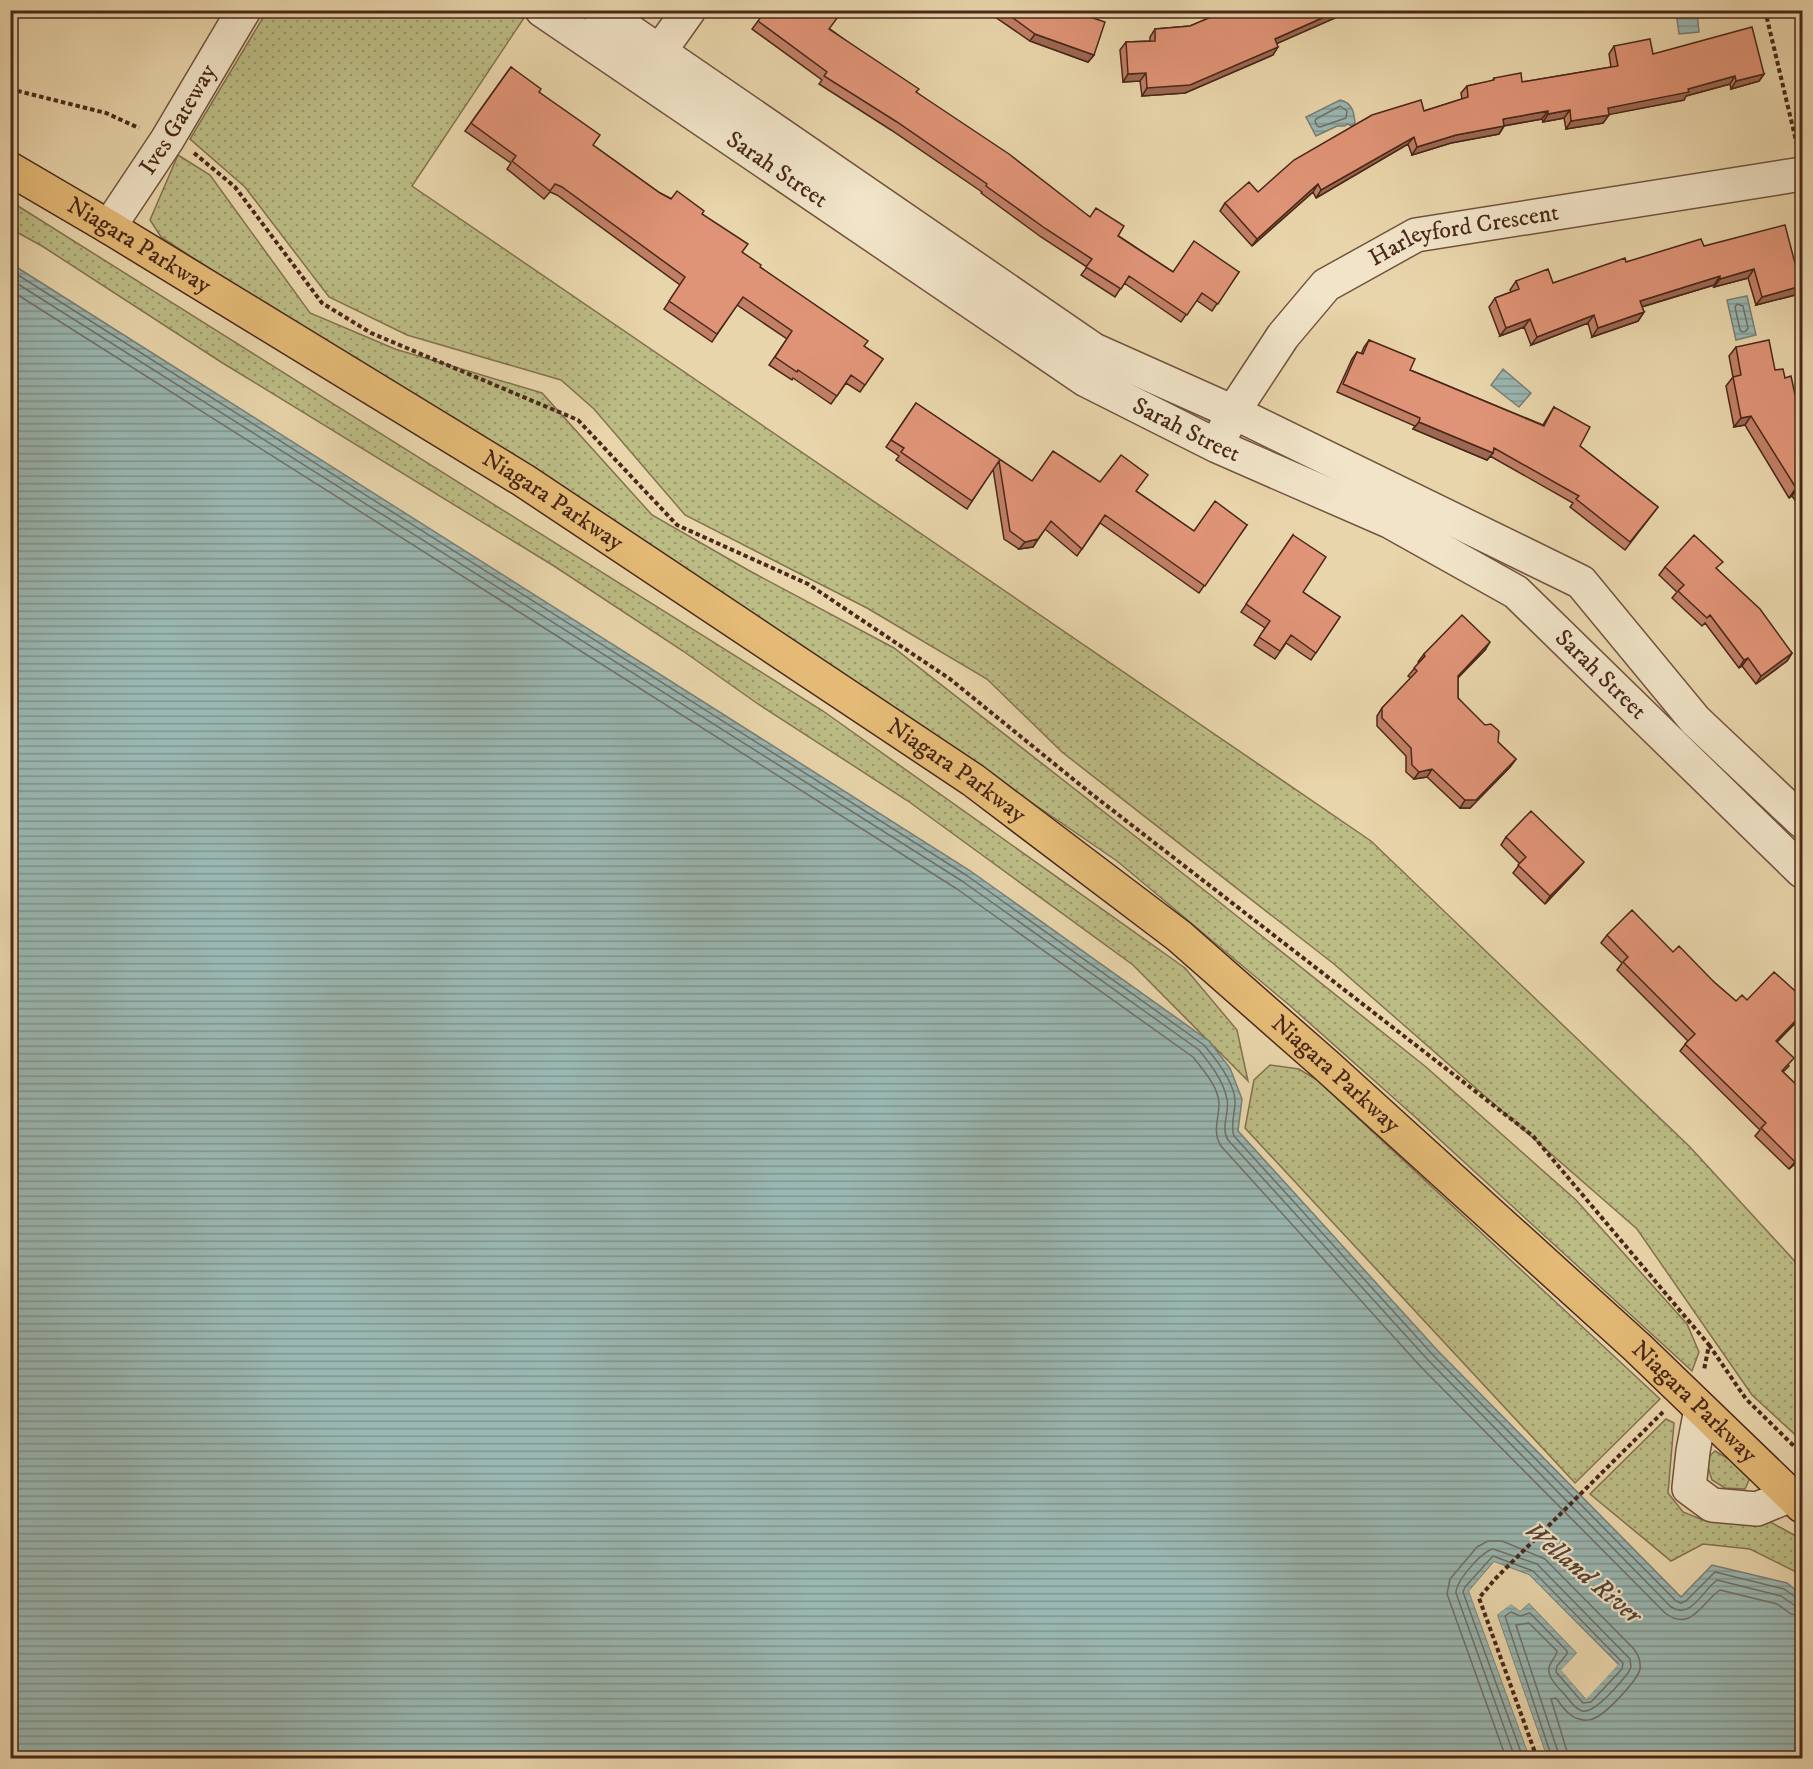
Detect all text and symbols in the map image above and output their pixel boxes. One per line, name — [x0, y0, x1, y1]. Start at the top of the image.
street label: Ives Gateway — [133, 58, 224, 181]
street label: Sarah Street — [720, 125, 834, 215]
street label: Niagara Parkway — [61, 191, 217, 301]
street label: Harleyford Crescent — [1364, 198, 1561, 273]
street label: Sarah Street — [1127, 391, 1245, 469]
street label: Niagara Parkway — [476, 443, 630, 558]
street label: Sarah Street — [1549, 623, 1653, 726]
street label: Niagara Parkway — [881, 712, 1033, 830]
street label: Niagara Parkway — [1265, 1009, 1407, 1140]
street label: Niagara Parkway — [1625, 1335, 1764, 1470]
water label: Welland River — [1518, 1514, 1650, 1633]

